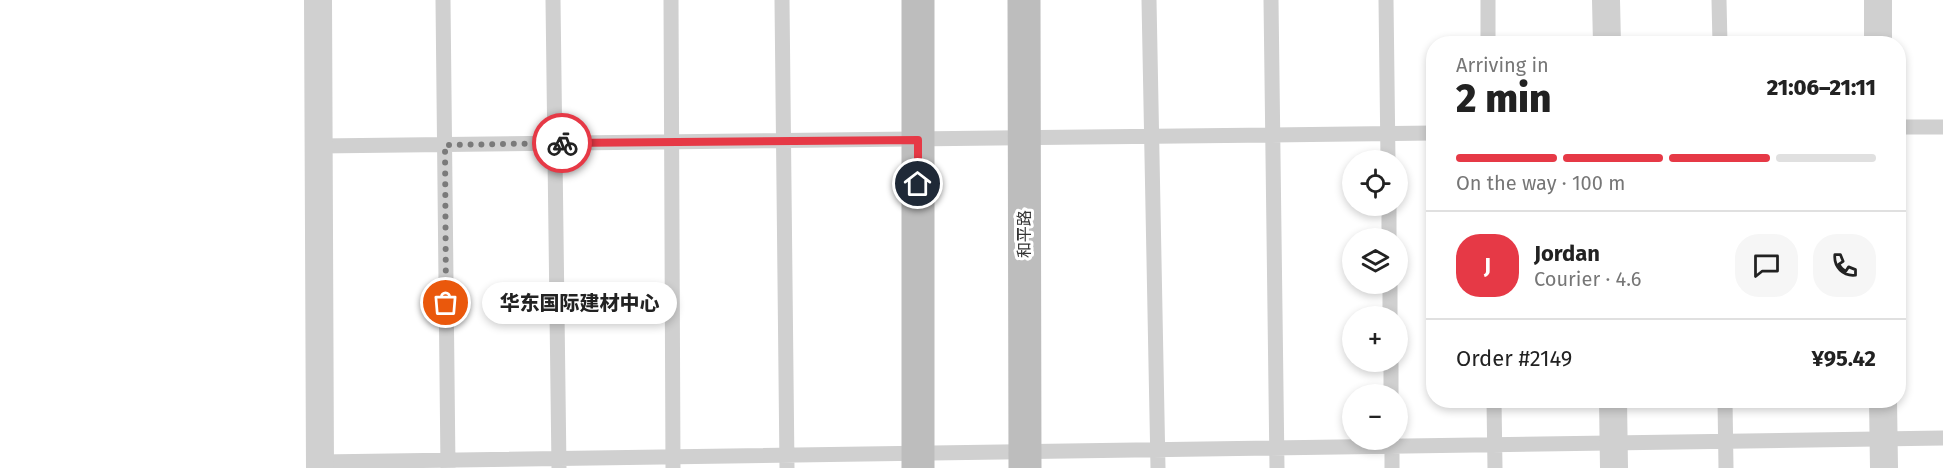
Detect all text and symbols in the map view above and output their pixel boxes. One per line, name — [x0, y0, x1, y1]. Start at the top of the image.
text: Arriving in — [1456, 53, 1549, 77]
text: 21:06–21:11 — [1767, 74, 1876, 101]
text: 2 min — [1456, 76, 1552, 122]
courier — [532, 113, 592, 173]
icon: bike — [546, 127, 579, 160]
map controls — [1342, 150, 1408, 450]
button: locate — [1342, 150, 1408, 216]
pin — [892, 158, 943, 209]
icon: home — [901, 167, 934, 200]
text: On the way · 100 m — [1456, 171, 1625, 195]
street label: 和平路 — [1015, 210, 1034, 258]
button: layers — [1342, 228, 1408, 294]
button: chat — [1735, 234, 1798, 297]
button: phone — [1813, 234, 1876, 297]
text: Jordan — [1534, 240, 1600, 267]
text: J — [1484, 252, 1491, 279]
text: Courier · 4.6 — [1534, 267, 1641, 291]
pin — [420, 277, 471, 328]
callout: 华东国际建材中心 — [482, 282, 677, 324]
icon: bag — [429, 286, 462, 319]
text: 华东国际建材中心 — [500, 291, 660, 315]
button: + — [1342, 306, 1408, 372]
text: Order #2149 — [1456, 345, 1572, 372]
text: ¥95.42 — [1812, 345, 1876, 372]
button: − — [1342, 384, 1408, 450]

